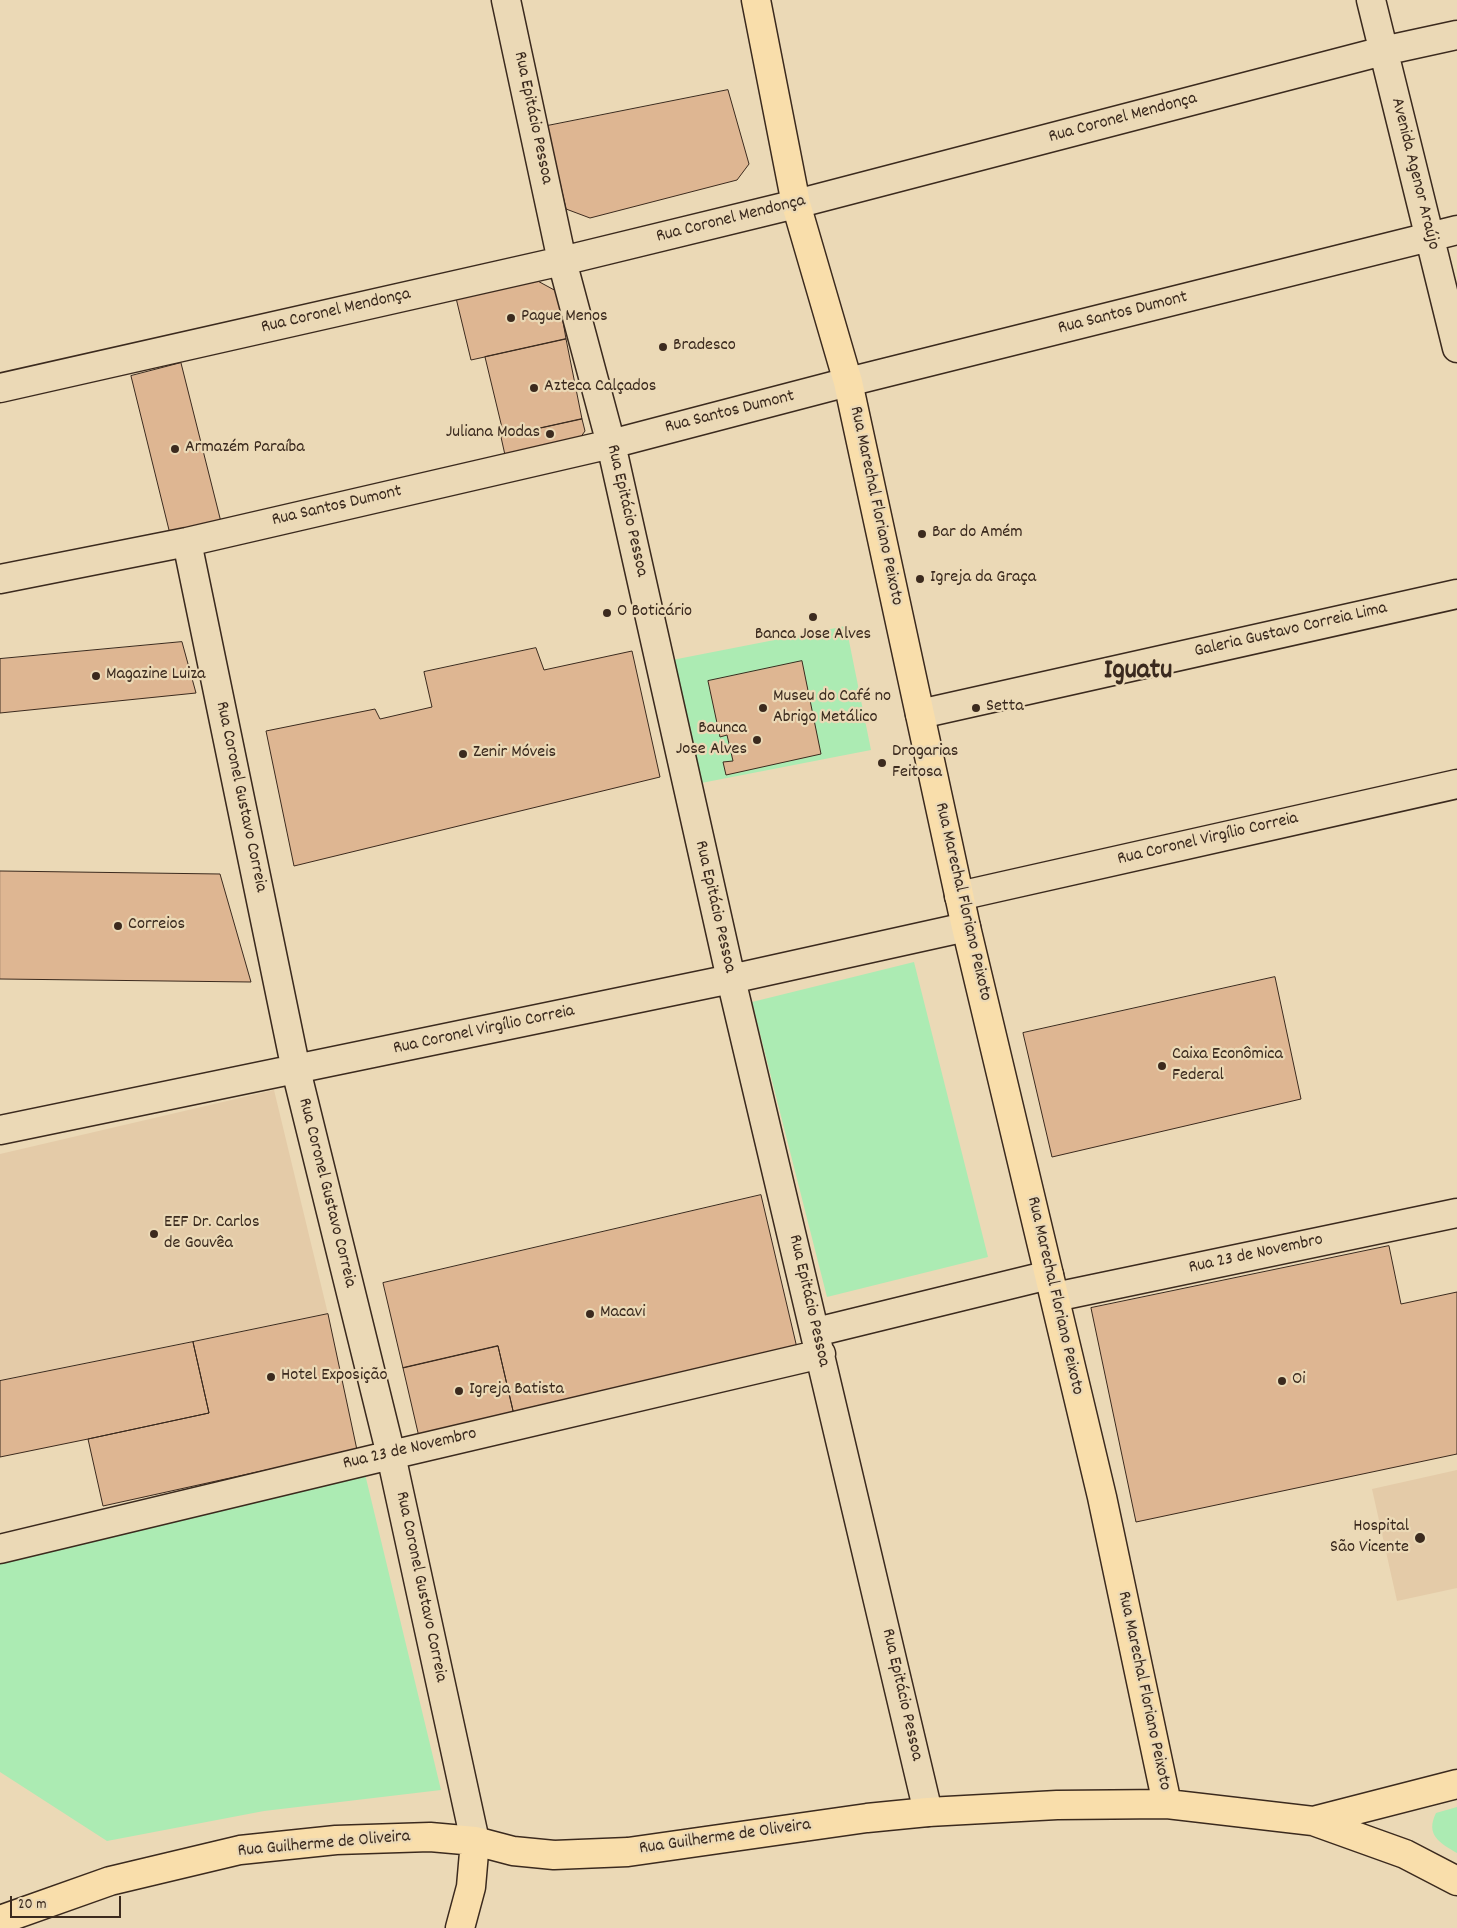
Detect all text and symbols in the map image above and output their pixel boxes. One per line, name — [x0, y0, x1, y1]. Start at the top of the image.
street label: Rua Epitácio Pessoa — [507, 50, 557, 186]
street label: Rua Coronel Mendonça — [1047, 89, 1199, 149]
street label: Avenida Agenor Araújo — [1385, 96, 1443, 252]
street label: Rua Coronel Mendonça — [654, 191, 808, 249]
street label: Rua Coronel Mendonça — [259, 284, 413, 340]
street label: Rua Santos Dumont — [1056, 287, 1190, 341]
place label: Pague Menos — [521, 307, 608, 329]
marker: Pague Menos — [505, 312, 517, 324]
place label: Bradesco — [673, 336, 736, 358]
marker: Bradesco — [657, 341, 669, 353]
place label: Azteca Calçados — [544, 377, 656, 399]
marker: Azteca Calçados — [528, 382, 540, 394]
street label: Rua Santos Dumont — [663, 386, 797, 440]
street label: Rua Marechal Floriano Peixoto — [843, 405, 907, 607]
place label: Juliana Modas — [446, 423, 540, 445]
marker: Juliana Modas — [544, 428, 556, 440]
place label: Armazém Paraíba — [185, 438, 305, 460]
marker: Armazém Paraíba — [169, 443, 181, 455]
street label: Rua Epitácio Pessoa — [600, 443, 652, 579]
street label: Rua Santos Dumont — [270, 482, 404, 532]
place label: Bar do Amém — [932, 523, 1023, 545]
marker: Bar do Amém — [916, 528, 928, 540]
place label: Igreja da Graça — [930, 568, 1036, 590]
marker: Igreja da Graça — [914, 573, 926, 585]
street label: Galeria Gustavo Correia Lima — [1193, 598, 1389, 664]
place label: O Boticário — [617, 602, 692, 624]
marker: O Boticário — [601, 607, 613, 619]
marker: Banca Jose Alves — [807, 611, 819, 623]
place label: Banca Jose Alves — [755, 625, 871, 647]
district label: Iguatu — [1104, 656, 1172, 690]
place label: Magazine Luiza — [106, 665, 206, 687]
marker: Magazine Luiza — [90, 670, 102, 682]
place label: Museu do Café no Abrigo Metálico — [773, 687, 891, 730]
place label: Setta — [986, 697, 1024, 719]
street label: Rua Coronel Gustavo Correia — [209, 700, 271, 894]
marker: Museu do Café no Abrigo Metálico — [757, 702, 769, 714]
marker: Setta — [970, 702, 982, 714]
place label: Baunca Jose Alves — [676, 719, 747, 762]
marker: Baunca Jose Alves — [751, 734, 763, 746]
place label: Drogarias Feitosa — [892, 742, 958, 784]
place label: Zenir Móveis — [473, 743, 556, 765]
marker: Zenir Móveis — [457, 748, 469, 760]
marker: Drogarias Feitosa — [876, 757, 888, 769]
street label: Rua Marechal Floriano Peixoto — [929, 801, 995, 1003]
street label: Rua Coronel Virgílio Correia — [1116, 809, 1300, 871]
street label: Rua Epitácio Pessoa — [688, 839, 740, 975]
place label: Correios — [128, 915, 185, 937]
marker: Correios — [112, 920, 124, 932]
street label: Rua Coronel Virgílio Correia — [391, 1001, 577, 1061]
place label: Caixa Econômica Federal — [1172, 1045, 1283, 1088]
marker: Caixa Econômica Federal — [1156, 1060, 1168, 1072]
street label: Rua Coronel Gustavo Correia — [292, 1096, 360, 1290]
street label: Rua Marechal Floriano Peixoto — [1021, 1195, 1087, 1397]
place label: EEF Dr. Carlos de Gouvêa — [164, 1213, 259, 1256]
marker: EEF Dr. Carlos de Gouvêa — [148, 1228, 160, 1240]
street label: Rua 23 de Novembro — [1187, 1230, 1325, 1280]
street label: Rua Epitácio Pessoa — [782, 1233, 834, 1369]
place label: Macavi — [600, 1303, 645, 1325]
marker: Macavi — [584, 1308, 596, 1320]
place label: Hotel Exposição — [281, 1366, 387, 1388]
place label: Oi — [1292, 1370, 1306, 1392]
marker: Hotel Exposição — [265, 1371, 277, 1383]
marker: Oi — [1276, 1375, 1288, 1387]
place label: Igreja Batista — [469, 1380, 564, 1402]
marker: Igreja Batista — [453, 1385, 465, 1397]
street label: Rua 23 de Novembro — [341, 1424, 479, 1476]
street label: Rua Coronel Gustavo Correia — [389, 1490, 451, 1684]
place label: Hospital São Vicente — [1330, 1517, 1409, 1560]
marker: Hospital São Vicente — [1413, 1531, 1427, 1545]
street label: Rua Marechal Floriano Peixoto — [1111, 1590, 1175, 1792]
street label: Rua Epitácio Pessoa — [875, 1627, 927, 1763]
street label: Rua Guilherme de Oliveira — [638, 1815, 812, 1861]
street label: Rua Guilherme de Oliveira — [237, 1827, 411, 1863]
scale bar — [12, 1886, 124, 1918]
text: 20 m — [18, 1894, 46, 1916]

